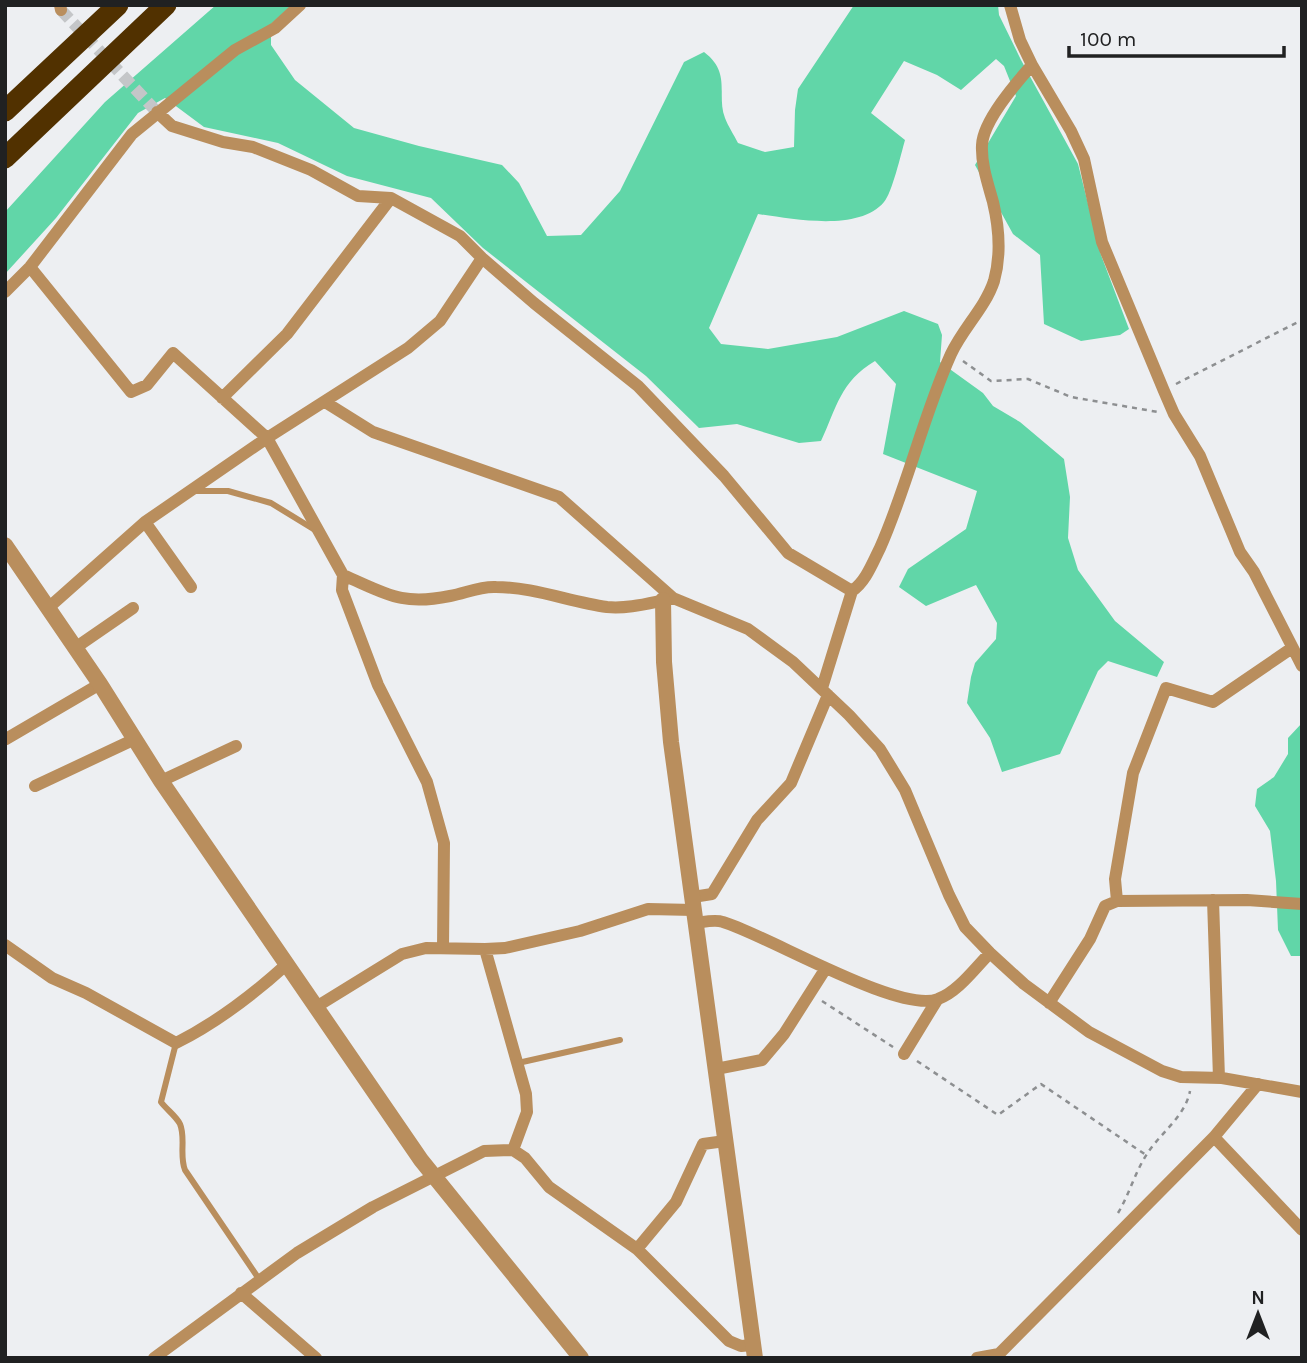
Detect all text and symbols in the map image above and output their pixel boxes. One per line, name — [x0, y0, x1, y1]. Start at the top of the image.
scale bar — [1069, 14, 1284, 58]
text: 100 m — [1080, 27, 1137, 51]
north arrow — [1223, 1279, 1293, 1349]
text: N — [1251, 1287, 1265, 1309]

